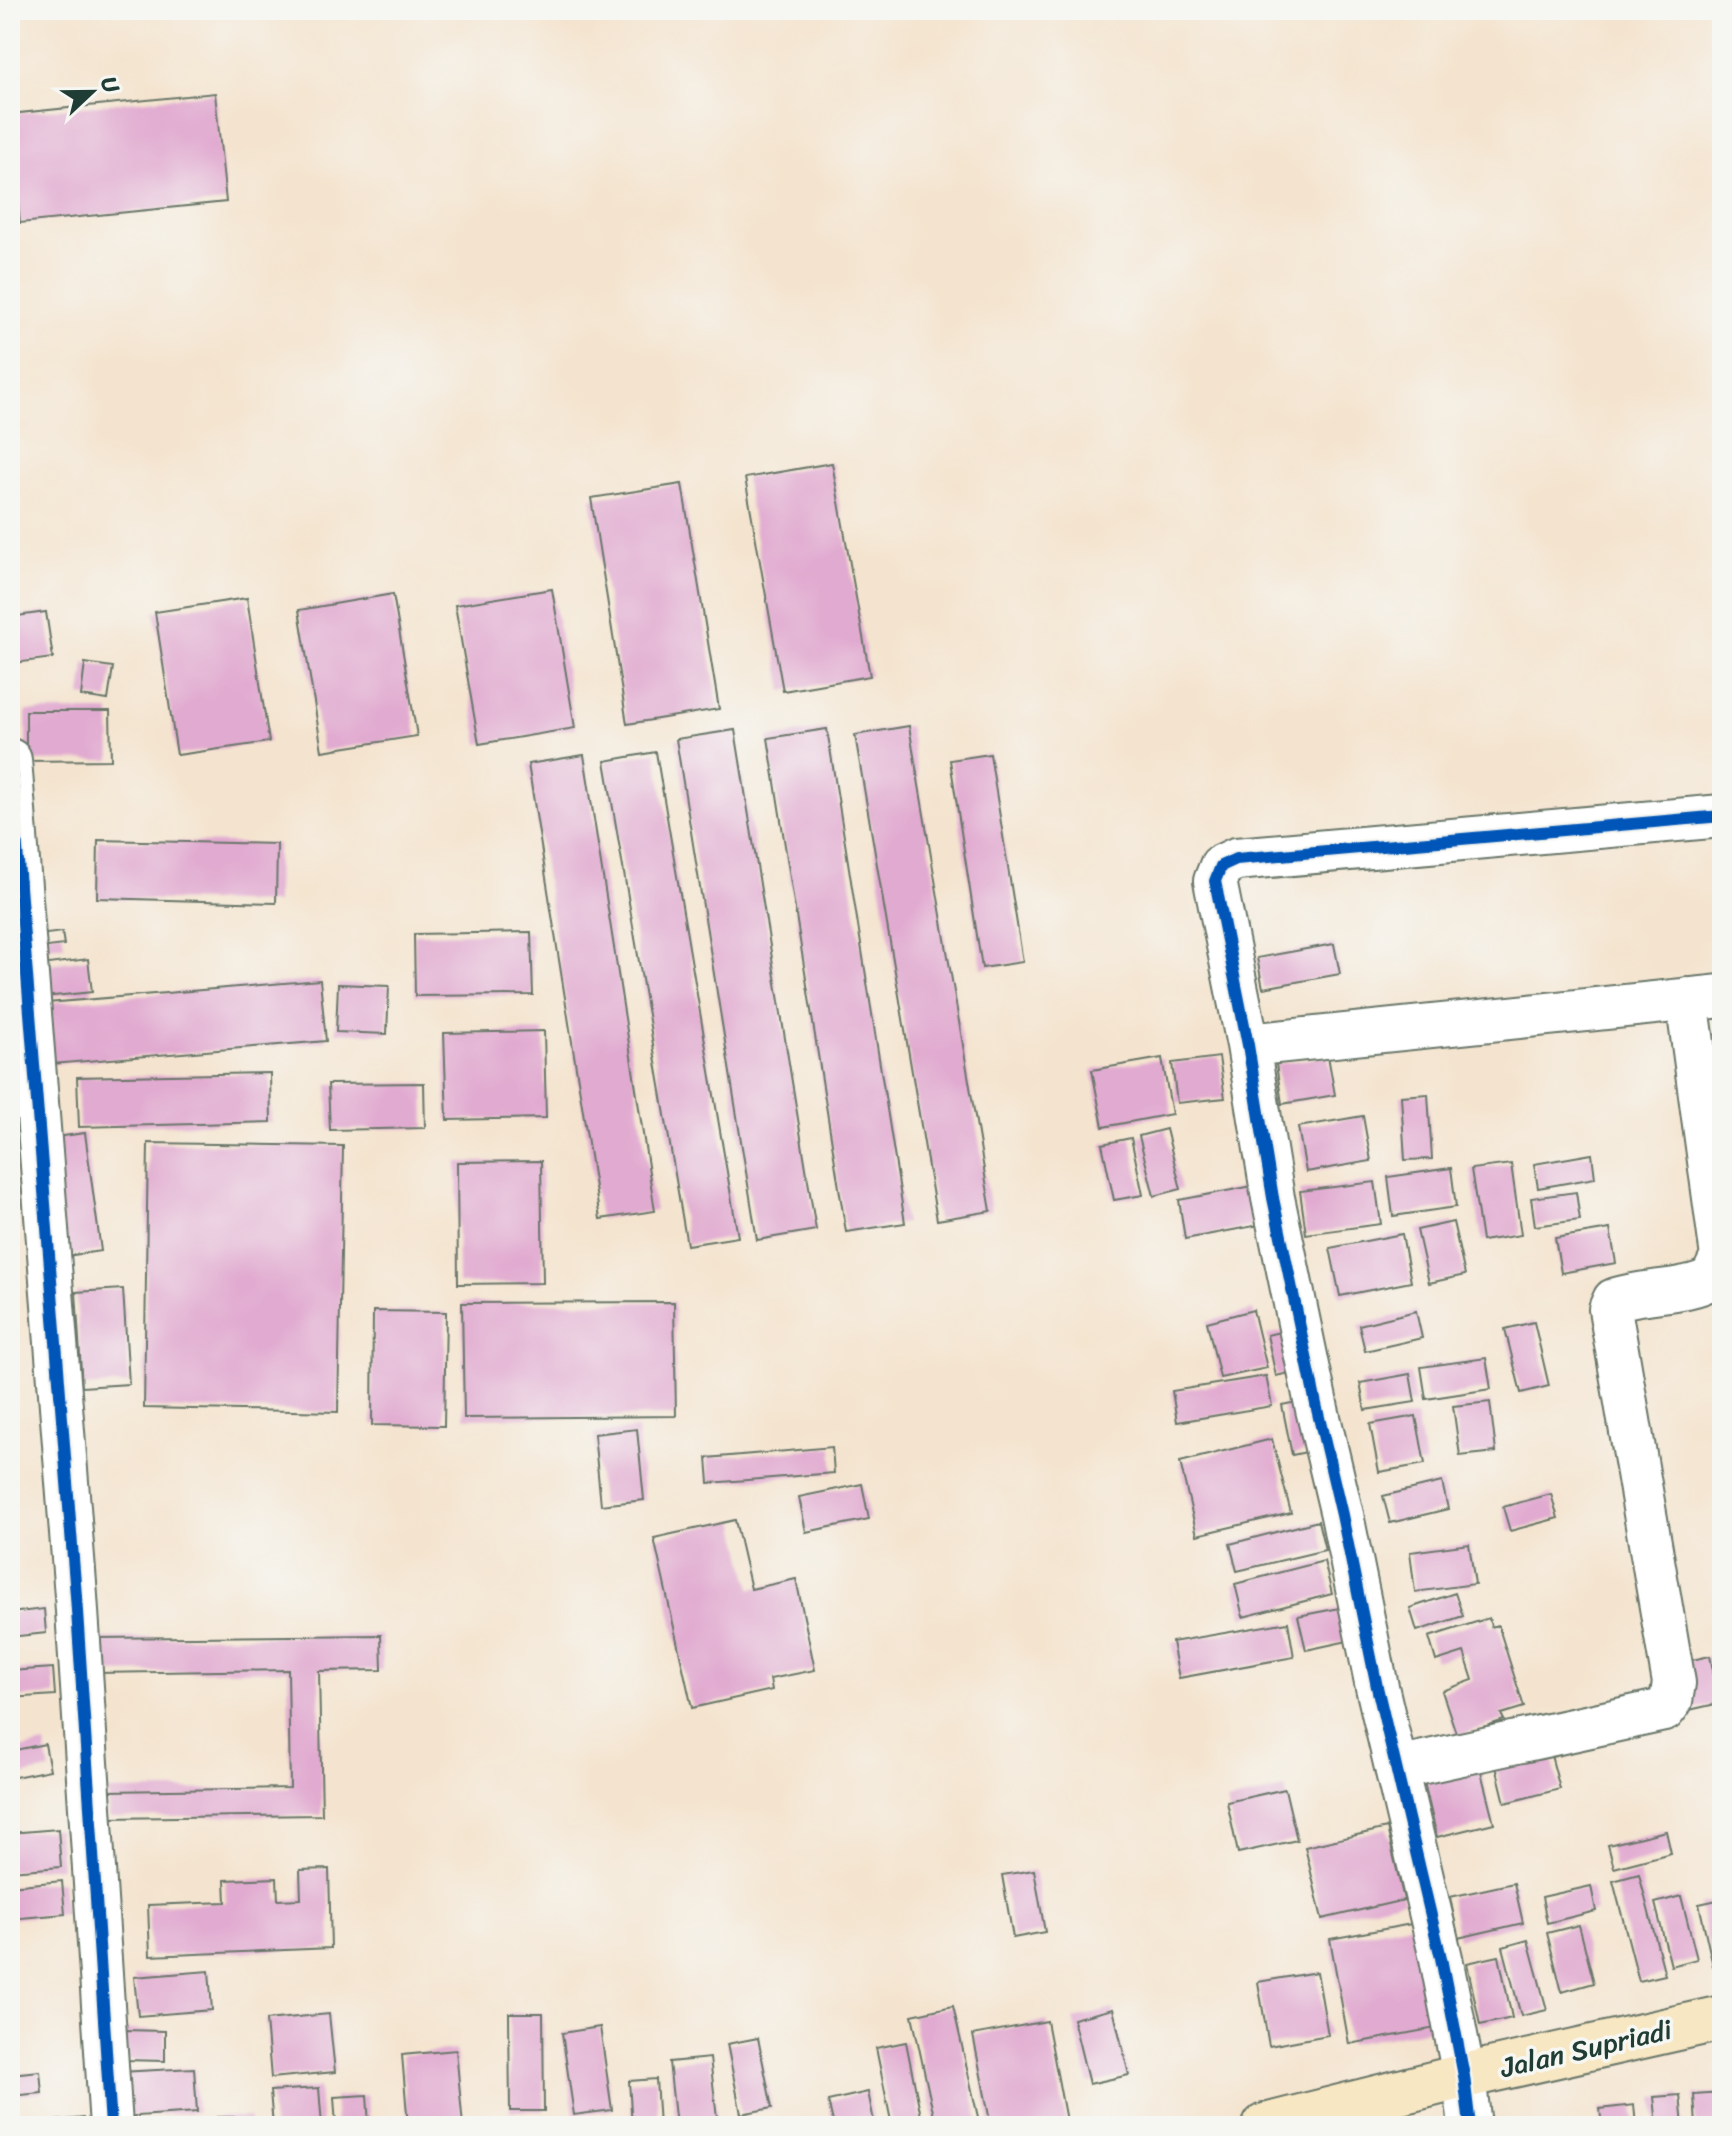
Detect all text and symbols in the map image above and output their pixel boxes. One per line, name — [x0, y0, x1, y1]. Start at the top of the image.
north arrow — [52, 52, 132, 132]
text: U — [89, 71, 131, 100]
street label: Jalan Supriadi — [1494, 2005, 1678, 2092]

